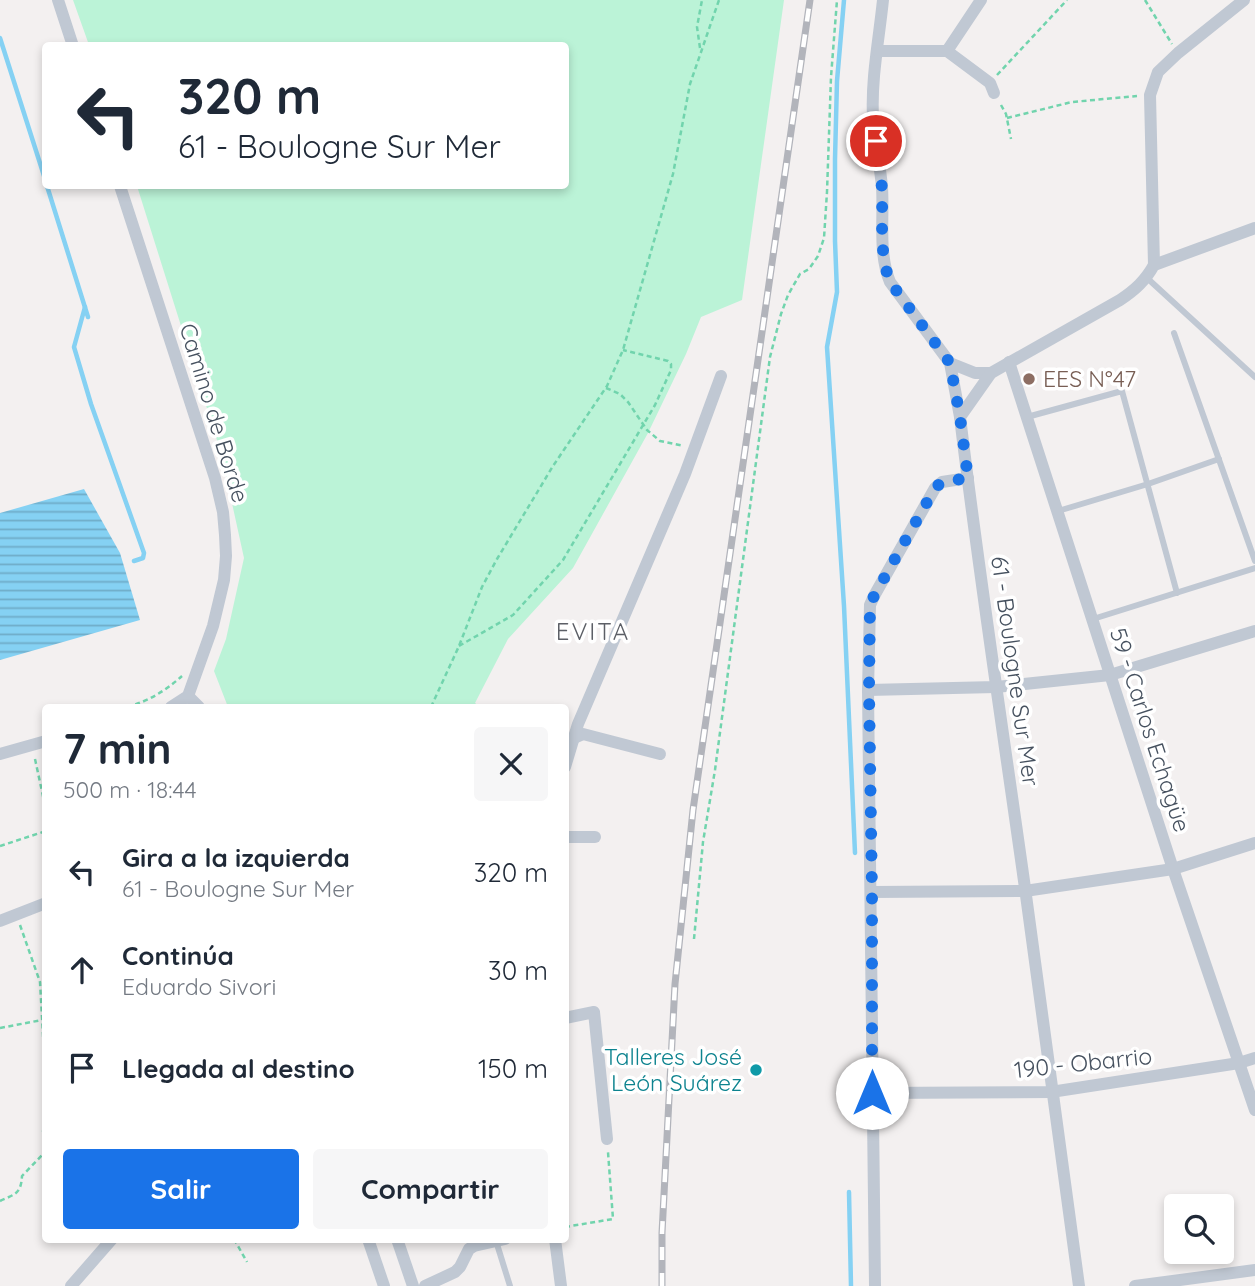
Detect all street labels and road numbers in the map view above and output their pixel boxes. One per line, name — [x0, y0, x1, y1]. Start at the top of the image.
street label: Camino de Borde — [173, 320, 255, 506]
street label: 61 - Boulogne Sur Mer — [985, 554, 1046, 788]
street label: 59 - Carlos Echagüe — [1104, 624, 1197, 836]
street label: 190 - Obarrio — [1013, 1041, 1153, 1084]

